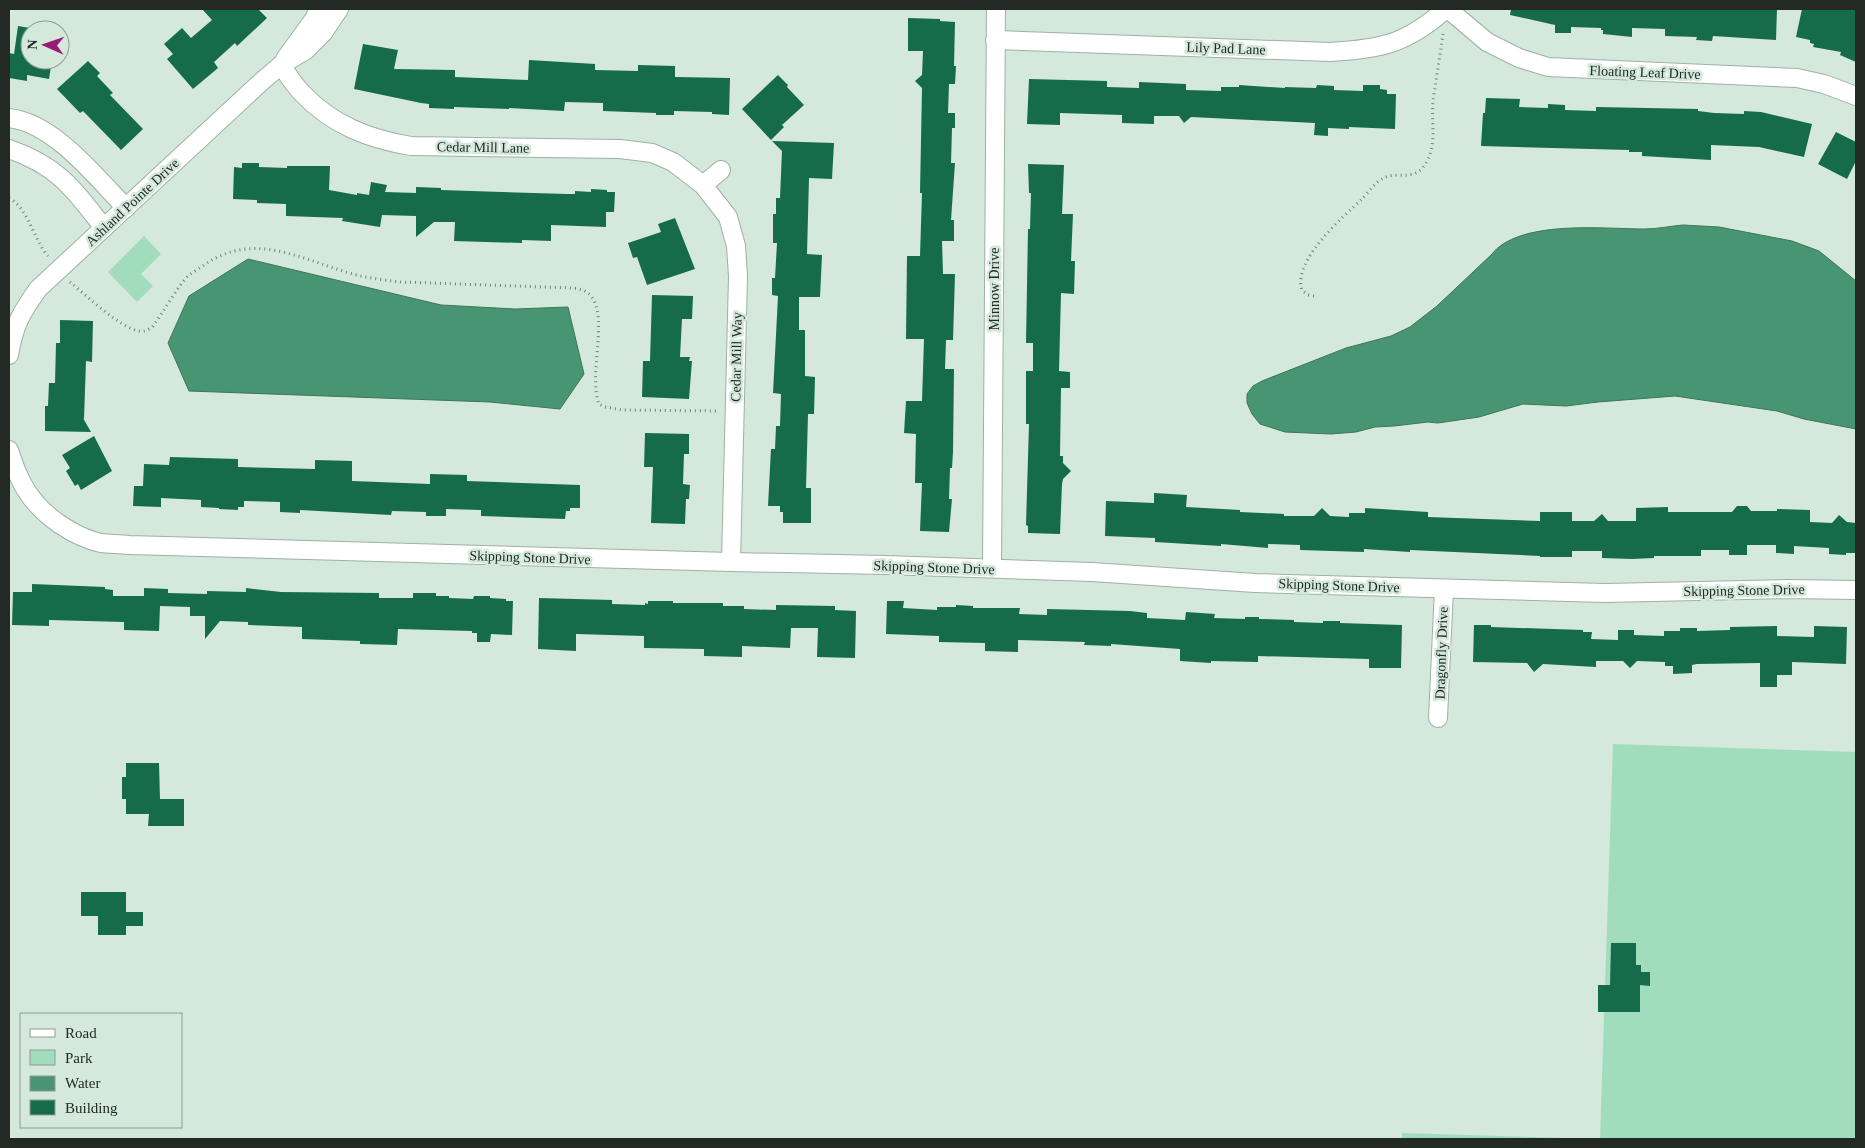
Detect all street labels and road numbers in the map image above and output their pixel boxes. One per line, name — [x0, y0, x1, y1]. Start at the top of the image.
street label: Lily Pad Lane — [1186, 40, 1266, 57]
street label: Floating Leaf Drive — [1589, 63, 1701, 82]
street label: Cedar Mill Lane — [437, 139, 529, 156]
street label: Ashland Pointe Drive — [83, 156, 182, 249]
street label: Minnow Drive — [987, 248, 1002, 330]
street label: Cedar Mill Way — [728, 312, 745, 402]
street label: Skipping Stone Drive — [469, 548, 591, 567]
street label: Skipping Stone Drive — [873, 558, 995, 577]
street label: Skipping Stone Drive — [1278, 576, 1400, 595]
street label: Skipping Stone Drive — [1683, 582, 1805, 599]
street label: Dragonfly Drive — [1432, 606, 1451, 700]

